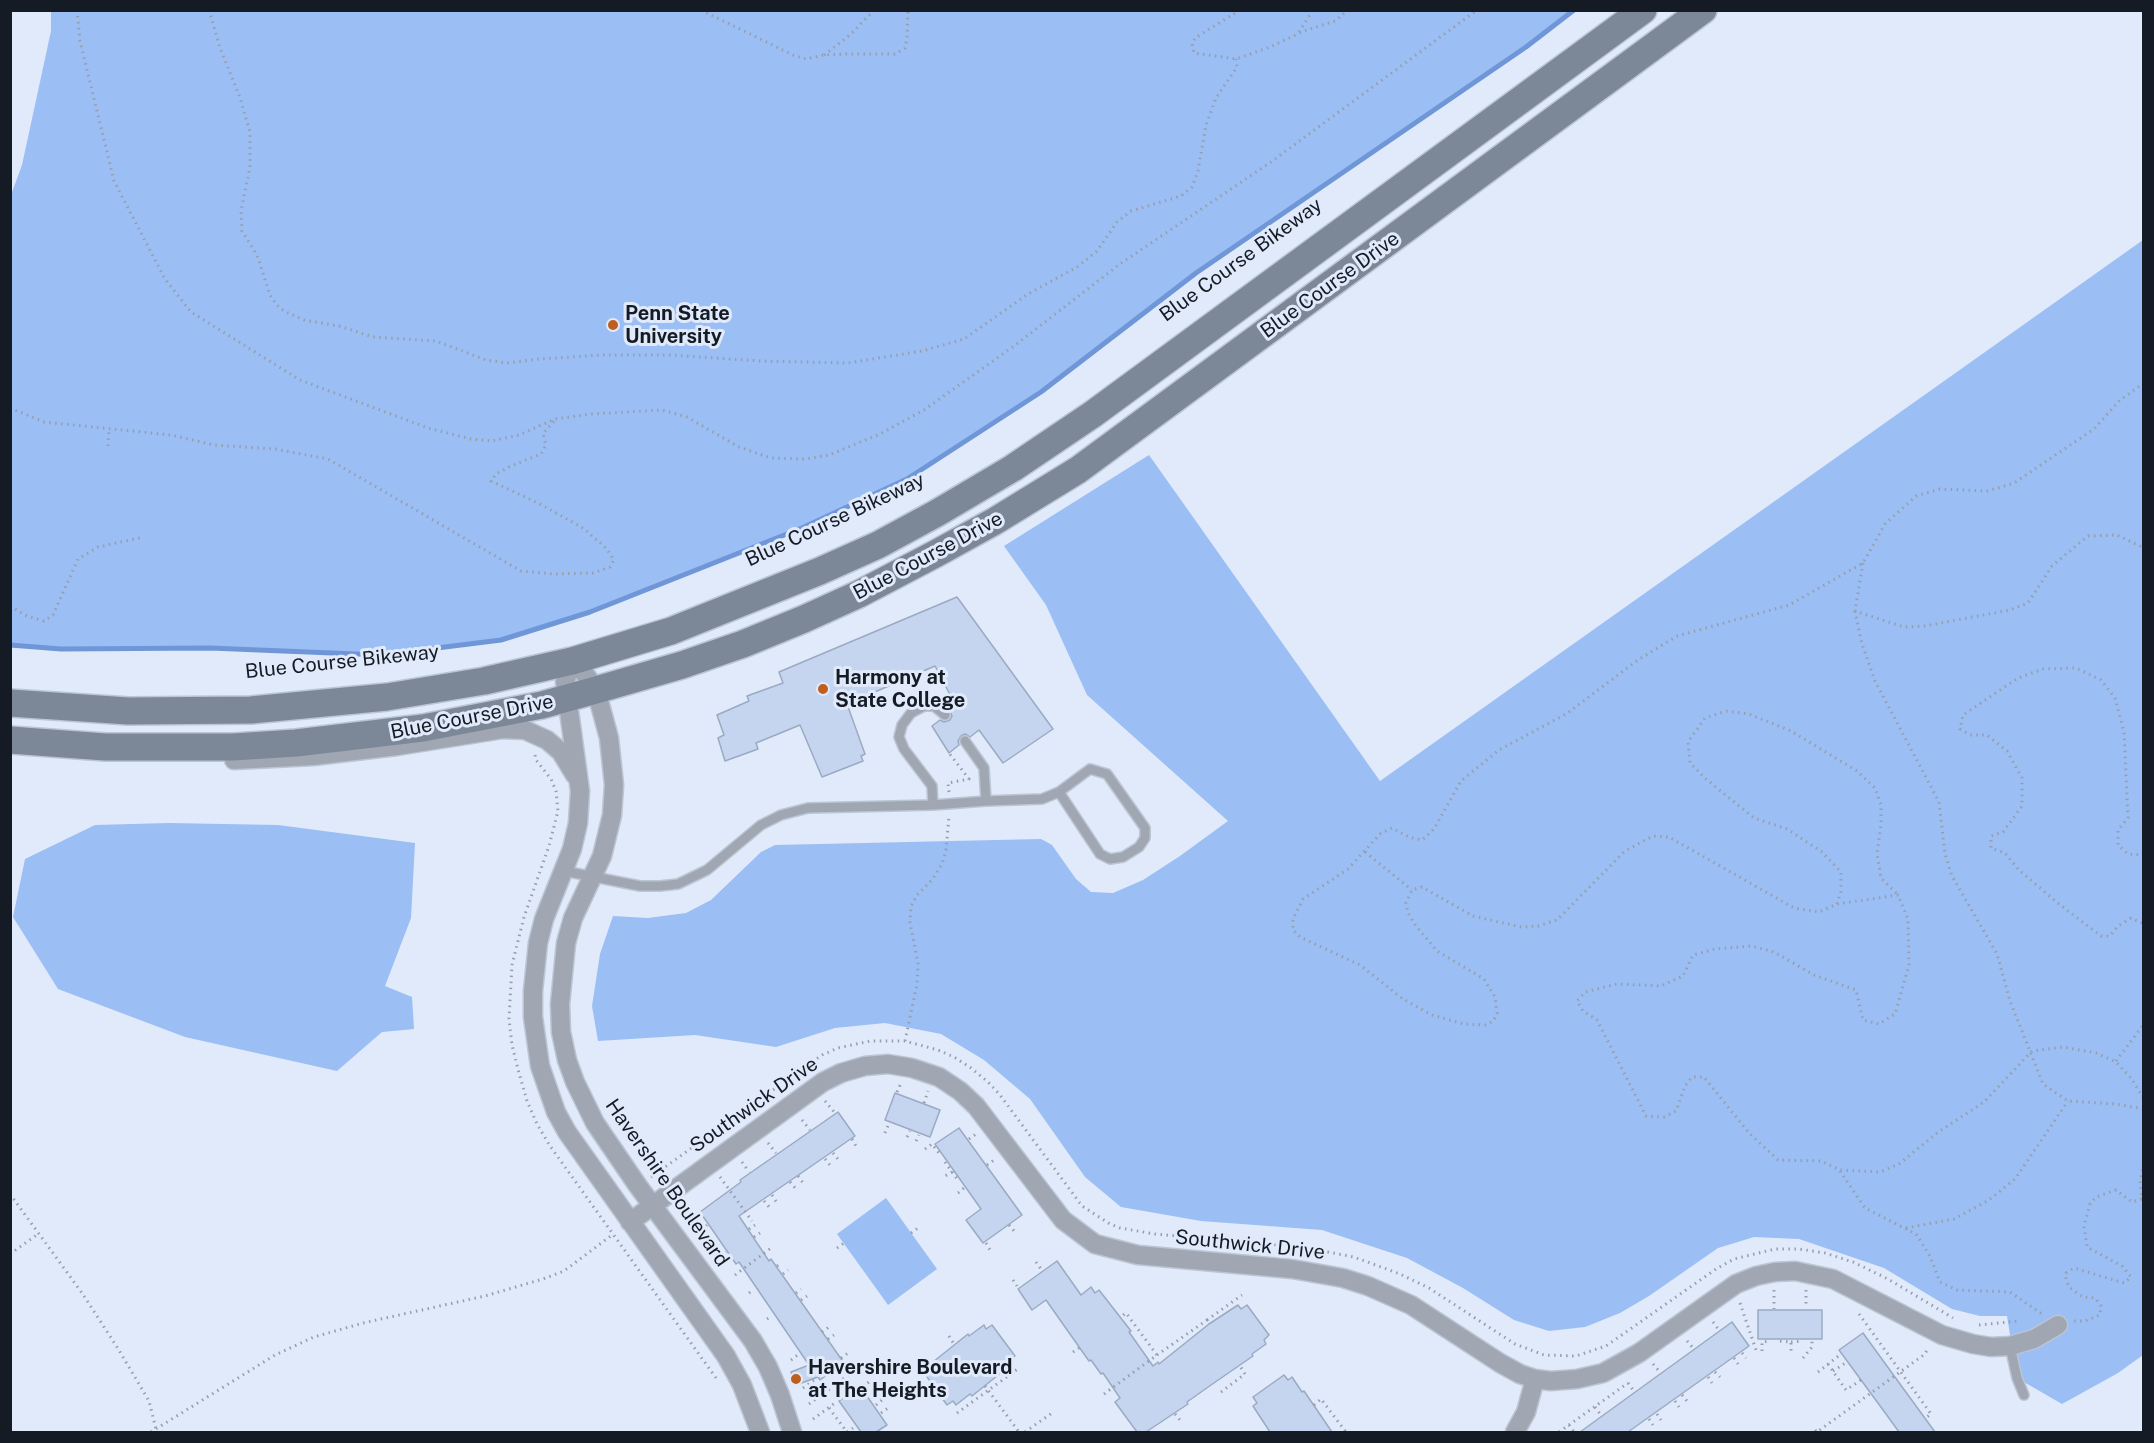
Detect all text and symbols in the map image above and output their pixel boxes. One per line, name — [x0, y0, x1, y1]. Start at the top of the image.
street label: Blue Course Bikeway — [1155, 193, 1327, 327]
street label: Blue Course Drive — [1256, 227, 1404, 343]
place label: Penn State University — [625, 302, 730, 349]
marker: Penn State University — [606, 318, 620, 332]
street label: Blue Course Bikeway — [742, 468, 928, 572]
street label: Blue Course Drive — [849, 507, 1007, 605]
street label: Blue Course Bikeway — [244, 640, 440, 684]
place label: Harmony at State College — [835, 666, 965, 713]
marker: Harmony at State College — [816, 682, 830, 696]
street label: Blue Course Drive — [388, 689, 556, 745]
street label: Southwick Drive — [685, 1052, 823, 1158]
street label: Havershire Boulevard — [600, 1095, 734, 1271]
street label: Southwick Drive — [1174, 1225, 1326, 1265]
place label: Havershire Boulevard at The Heights — [808, 1356, 1012, 1403]
marker: Havershire Boulevard at The Heights — [789, 1372, 803, 1386]

